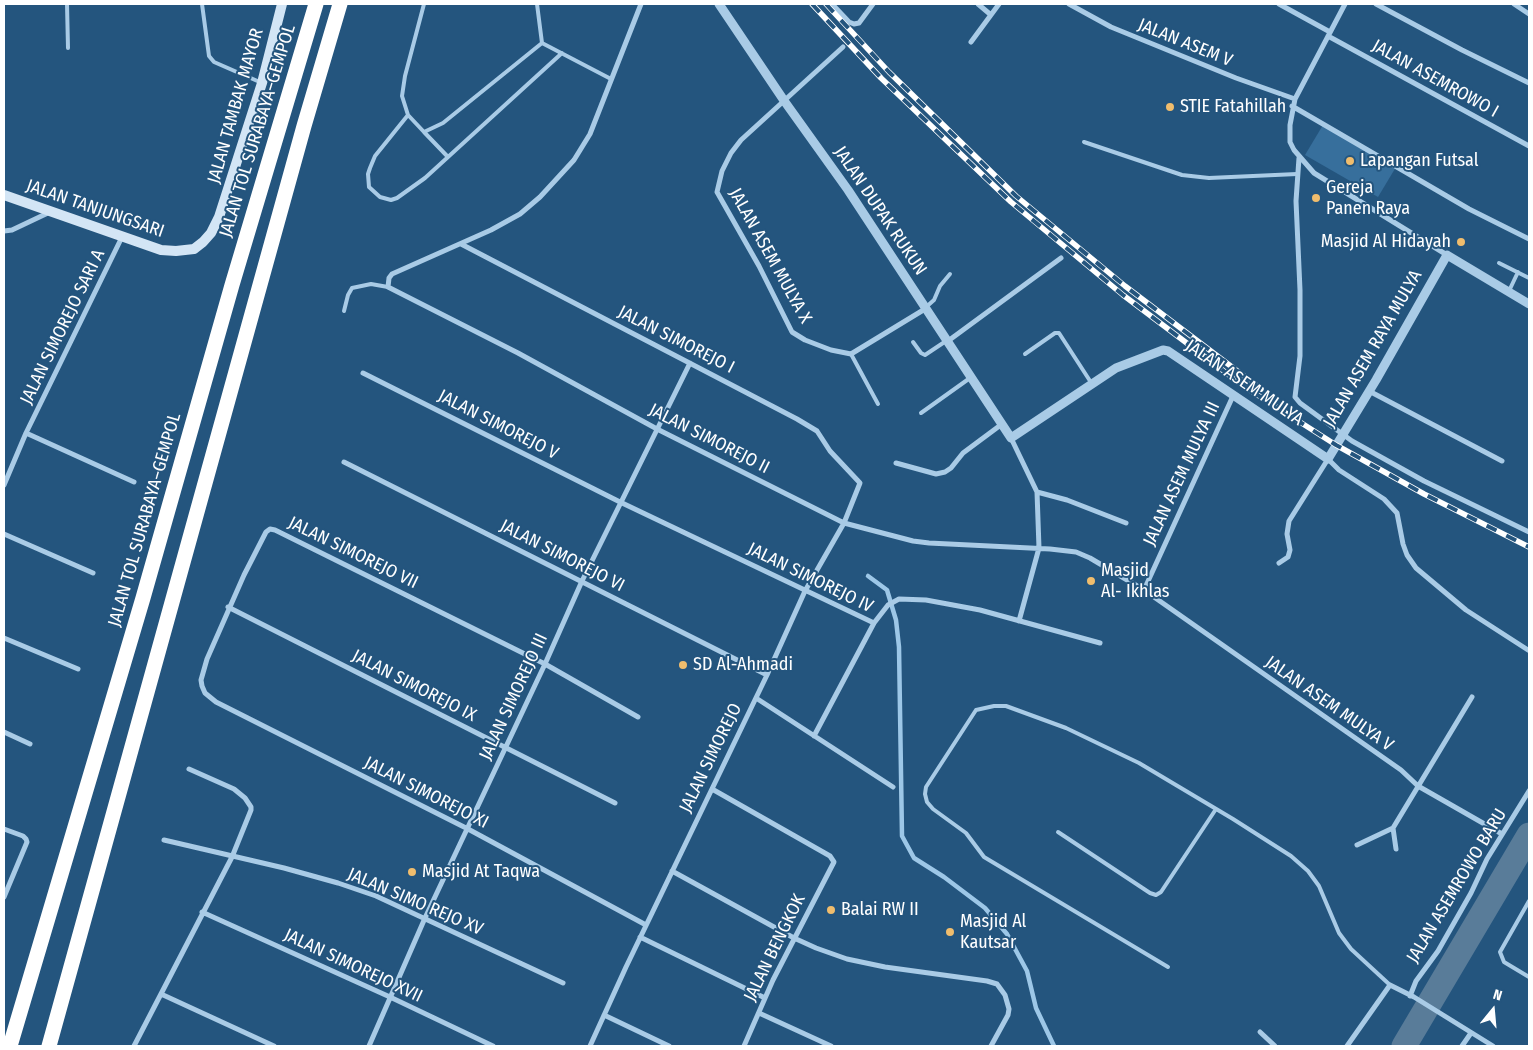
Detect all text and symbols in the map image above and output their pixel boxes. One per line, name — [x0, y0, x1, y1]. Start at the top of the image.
street label: JALAN ASEM V — [1135, 14, 1235, 72]
street label: JALAN TOL SURABAYA–GEMPOL — [215, 22, 301, 240]
street label: JALAN TAMBAK MAYOR — [203, 26, 269, 186]
street label: JALAN ASEMROWO I — [1368, 35, 1502, 123]
place label: STIE Fatahillah — [1180, 96, 1286, 118]
marker: STIE Fatahillah — [1164, 101, 1176, 113]
street label: JALAN DUPAK RUKUN — [829, 142, 931, 280]
place label: Lapangan Futsal — [1360, 150, 1479, 172]
marker: Lapangan Futsal — [1344, 155, 1356, 167]
street label: JALAN TANJUNGSARI — [23, 175, 167, 243]
place label: Gereja Panen Raya — [1326, 177, 1410, 220]
street label: JALAN ASEM MULYA X — [724, 185, 816, 327]
marker: Gereja Panen Raya — [1310, 192, 1322, 204]
place label: Masjid Al Hidayah — [1321, 231, 1451, 253]
marker: Masjid Al Hidayah — [1455, 236, 1467, 248]
street label: JALAN SIMOREJO SARI A — [16, 246, 110, 408]
street label: JALAN ASEM RAYA MULYA — [1319, 266, 1427, 432]
street label: JALAN SIMOREJO I — [614, 301, 738, 379]
street label: JALAN ASEM MULYA — [1181, 335, 1307, 431]
street label: JALAN SIMOREJO V — [434, 385, 562, 465]
street label: JALAN SIMOREJO II — [645, 399, 773, 479]
street label: JALAN ASEM MULYA III — [1139, 399, 1225, 549]
street label: JALAN TOL SURABAYA–GEMPOL — [104, 411, 186, 629]
street label: JALAN SIMOREJO VII — [285, 512, 421, 594]
street label: JALAN SIMOREJO VI — [496, 515, 628, 597]
street label: JALAN SIMOREJO IV — [744, 538, 876, 618]
place label: Masjid Al- Ikhlas — [1101, 560, 1170, 602]
marker: Masjid Al- Ikhlas — [1085, 575, 1097, 587]
street label: JALAN SIMOREJO III — [475, 630, 553, 764]
street label: JALAN SIMOREJO IX — [348, 645, 480, 727]
street label: JALAN ASEM MULYA V — [1261, 652, 1397, 756]
place label: SD Al-Ahmadi — [693, 654, 793, 676]
marker: SD Al-Ahmadi — [677, 659, 689, 671]
street label: JALAN SIMOREJO — [675, 700, 747, 816]
street label: JALAN SIMOREJO XI — [360, 752, 492, 834]
street label: JALAN ASEMROWO BARU — [1402, 805, 1512, 967]
place label: Masjid At Taqwa — [422, 861, 540, 883]
street label: JALAN SIMO REJO XV — [344, 864, 486, 940]
marker: Masjid At Taqwa — [406, 866, 418, 878]
street label: JALAN BENGKOK — [740, 891, 810, 1005]
place label: Balai RW II — [841, 899, 919, 921]
marker: Balai RW II — [825, 904, 837, 916]
place label: Masjid Al Kautsar — [960, 911, 1026, 954]
street label: JALAN SIMOREJO XVII — [280, 924, 426, 1008]
marker: Masjid Al Kautsar — [944, 926, 956, 938]
north arrow — [1468, 985, 1518, 1035]
text: N — [1491, 986, 1504, 1005]

